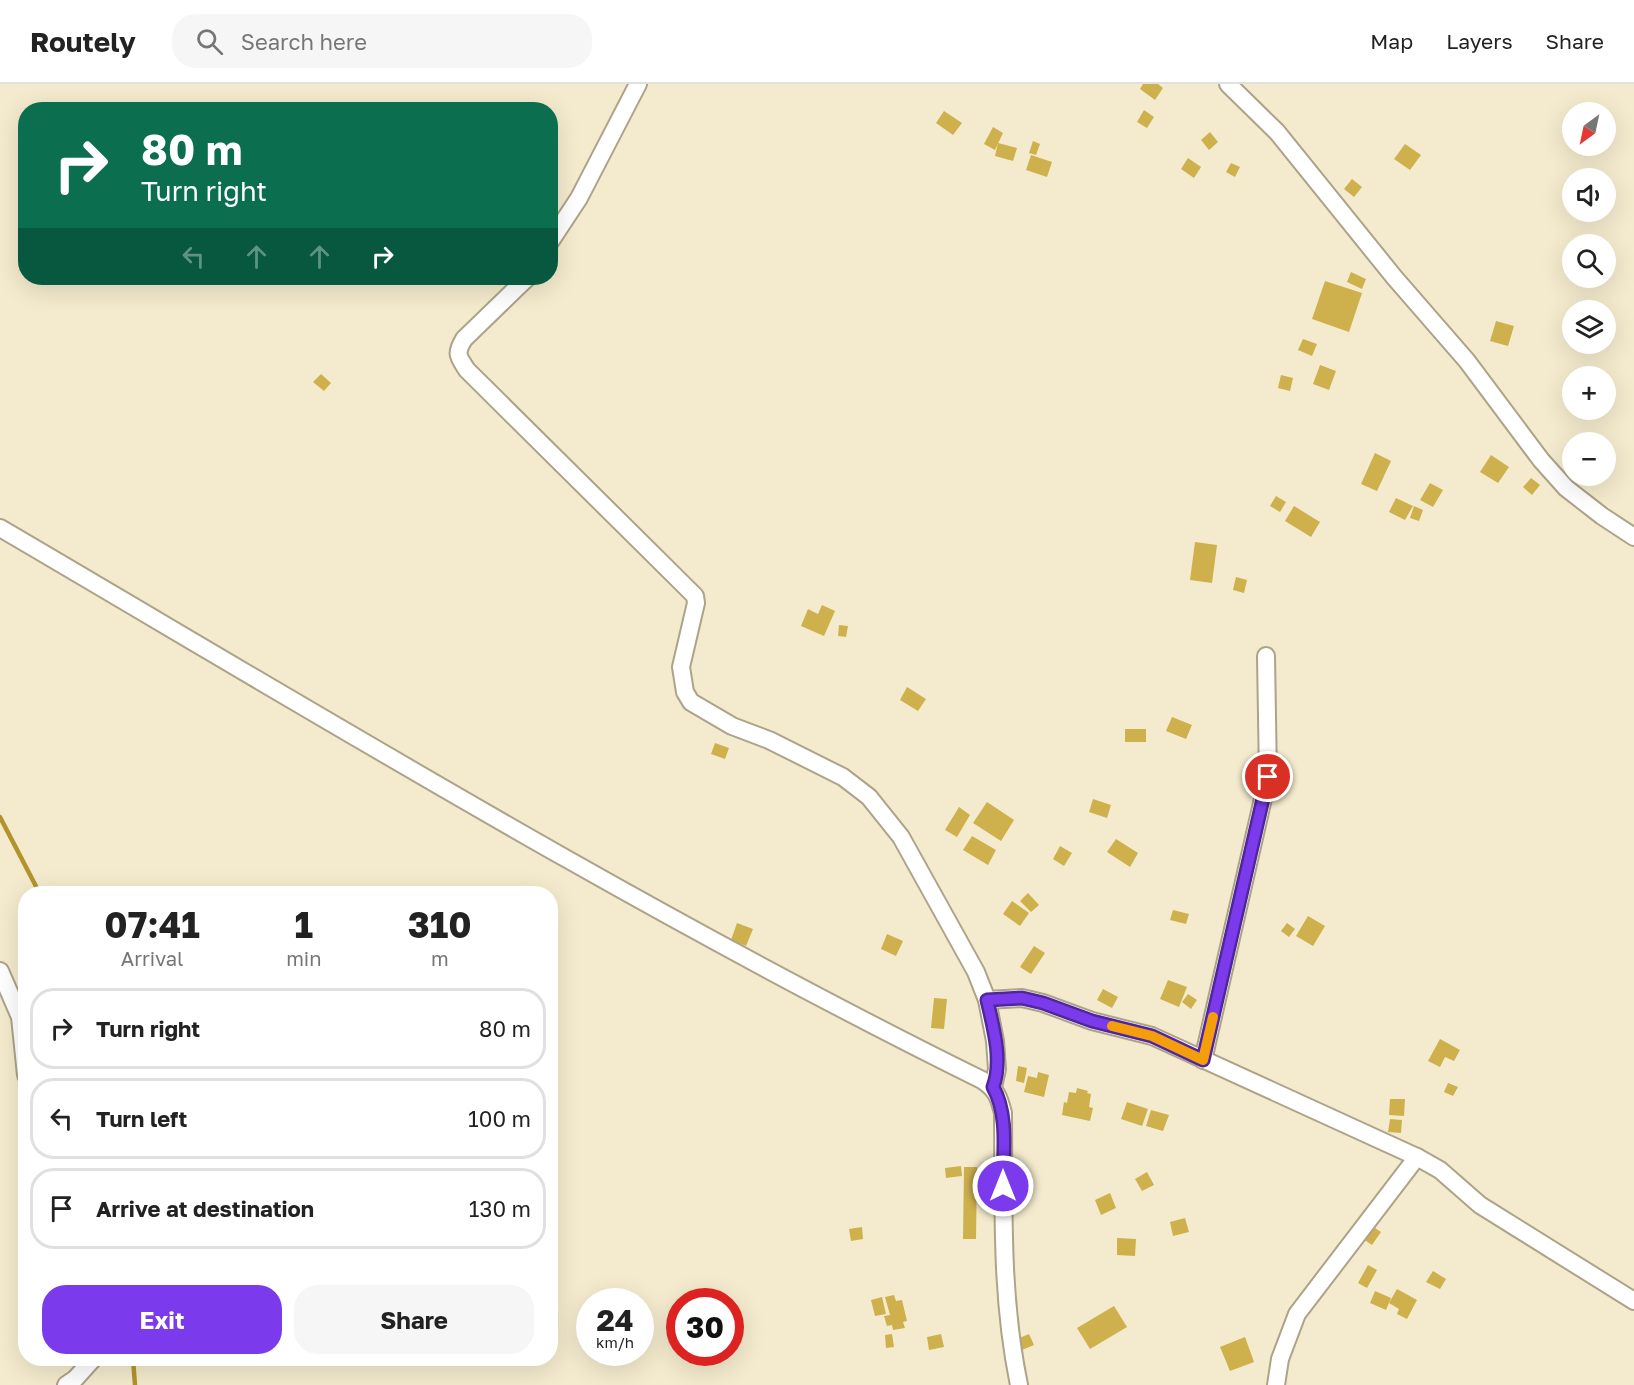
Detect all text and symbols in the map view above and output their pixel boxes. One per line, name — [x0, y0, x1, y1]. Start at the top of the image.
search box — [172, 14, 592, 68]
text: Routely — [30, 25, 136, 58]
icon: search — [193, 25, 226, 58]
text: Search here — [241, 28, 367, 55]
text: Map — [1370, 28, 1413, 54]
text: Layers — [1446, 28, 1513, 54]
text: Share — [1546, 28, 1604, 54]
north arrow — [1562, 102, 1616, 156]
map controls — [1562, 102, 1616, 486]
text: 80 m — [141, 124, 242, 174]
icon: right — [42, 126, 120, 204]
button: sound — [1562, 168, 1616, 222]
text: Turn right — [141, 175, 267, 207]
button: search — [1562, 234, 1616, 288]
icon: left — [177, 240, 210, 273]
icon: ahead — [240, 240, 273, 273]
icon: ahead — [303, 240, 336, 273]
icon: right — [366, 240, 399, 273]
button: layers — [1562, 300, 1616, 354]
button: + — [1562, 366, 1616, 420]
button: − — [1562, 432, 1616, 486]
pin — [1242, 751, 1293, 802]
icon: arrive — [1251, 760, 1284, 793]
text: 07:41 — [104, 903, 200, 946]
text: 1 — [295, 903, 313, 946]
text: 310 — [408, 903, 472, 946]
text: Arrival — [121, 946, 183, 970]
text: min — [286, 946, 322, 970]
text: m — [431, 946, 449, 970]
icon: right — [45, 1012, 78, 1045]
text: Turn right — [96, 1015, 200, 1042]
text: 80 m — [479, 1015, 531, 1042]
icon: left — [45, 1102, 78, 1135]
text: Turn left — [96, 1105, 187, 1132]
text: 100 m — [468, 1105, 531, 1132]
position arrow — [971, 1154, 1035, 1218]
icon: arrive — [45, 1192, 78, 1225]
text: Arrive at destination — [96, 1195, 314, 1222]
text: 130 m — [469, 1195, 531, 1222]
button: Exit — [42, 1285, 282, 1354]
button: Share — [294, 1285, 534, 1354]
speed limit sign: 30 — [666, 1288, 744, 1366]
text: 24 — [596, 1302, 634, 1338]
text: km/h — [596, 1333, 634, 1351]

